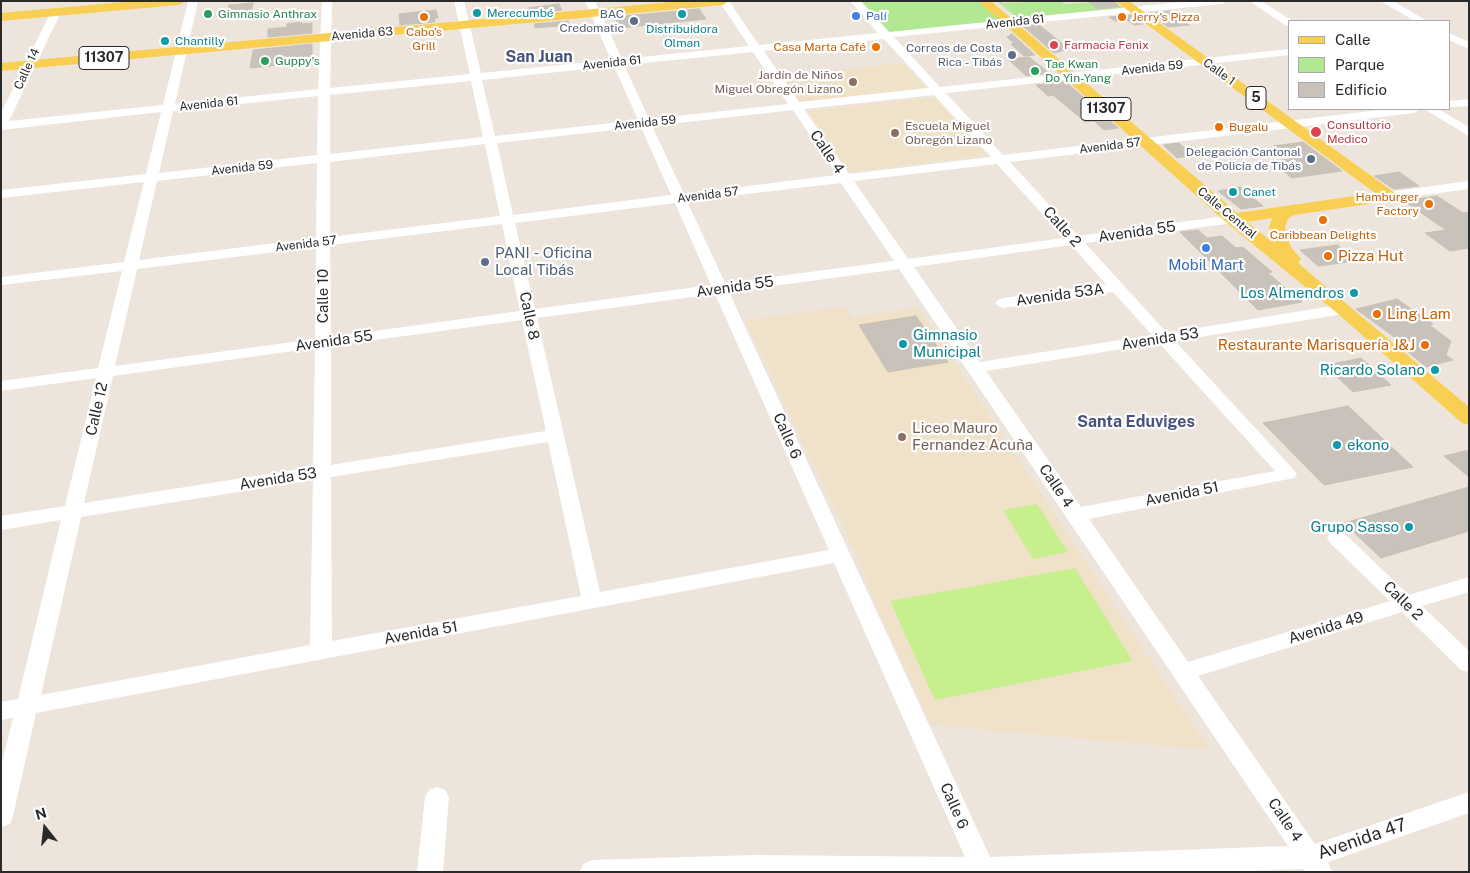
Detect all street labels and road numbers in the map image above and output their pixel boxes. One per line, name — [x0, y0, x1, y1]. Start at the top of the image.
street label: Avenida 61 — [985, 12, 1045, 32]
street label: Avenida 63 — [330, 24, 394, 44]
street label: Calle 14 — [11, 46, 43, 92]
road number: 11307 — [79, 46, 129, 70]
street label: Avenida 61 — [582, 53, 642, 73]
street label: Calle 1 — [1200, 56, 1238, 88]
street label: Avenida 59 — [1120, 58, 1184, 78]
road number: 5 — [1246, 86, 1266, 110]
street label: Avenida 61 — [179, 94, 239, 114]
road number: 11307 — [1081, 98, 1131, 120]
street label: Avenida 59 — [613, 113, 677, 133]
street label: Calle 4 — [806, 127, 848, 177]
street label: Avenida 57 — [1078, 135, 1142, 157]
street label: Avenida 59 — [210, 158, 274, 178]
street label: Avenida 57 — [676, 184, 740, 206]
street label: Calle Central — [1195, 184, 1259, 242]
street label: Calle 2 — [1039, 203, 1085, 251]
street label: Avenida 55 — [1097, 218, 1177, 246]
street label: Avenida 57 — [274, 233, 338, 255]
street label: Calle 10 — [314, 269, 332, 323]
street label: Avenida 55 — [695, 273, 775, 301]
street label: Avenida 53A — [1015, 280, 1105, 310]
street label: Calle 8 — [515, 290, 543, 342]
street label: Avenida 53 — [1120, 324, 1200, 354]
street label: Avenida 55 — [294, 327, 374, 355]
street label: Calle 12 — [82, 381, 112, 437]
street label: Calle 6 — [769, 410, 805, 462]
street label: Calle 4 — [1035, 461, 1077, 511]
street label: Avenida 53 — [238, 464, 318, 494]
street label: Avenida 51 — [1144, 478, 1220, 510]
street label: Calle 2 — [1379, 578, 1427, 624]
street label: Avenida 49 — [1286, 608, 1366, 648]
street label: Avenida 51 — [383, 618, 459, 648]
street label: Calle 6 — [936, 780, 972, 832]
street label: Calle 4 — [1264, 795, 1306, 845]
street label: Avenida 47 — [1315, 814, 1409, 864]

